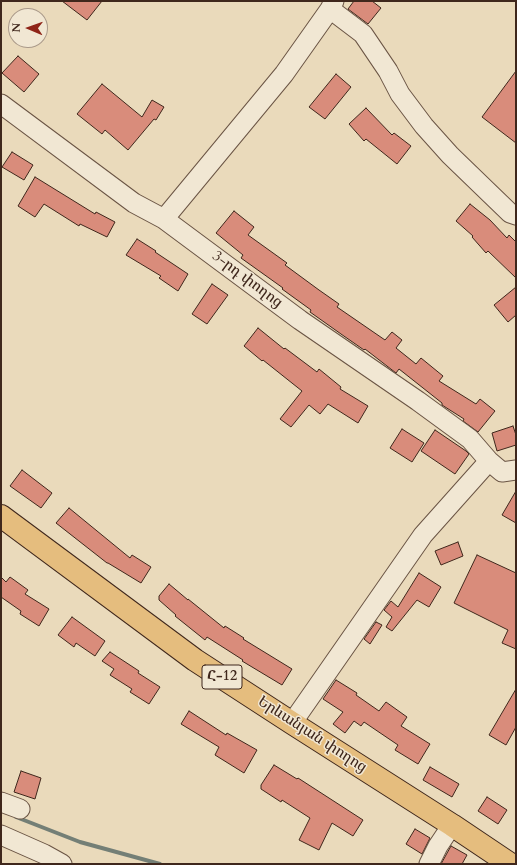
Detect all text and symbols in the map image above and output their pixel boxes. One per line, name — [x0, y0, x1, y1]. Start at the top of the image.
north arrow — [8, 8, 48, 48]
text: N — [9, 23, 24, 33]
street label: 3-րդ փողոց — [208, 248, 286, 312]
road number: Հ-12 — [202, 665, 242, 689]
street label: Երևանյան փողոց — [254, 693, 370, 777]

